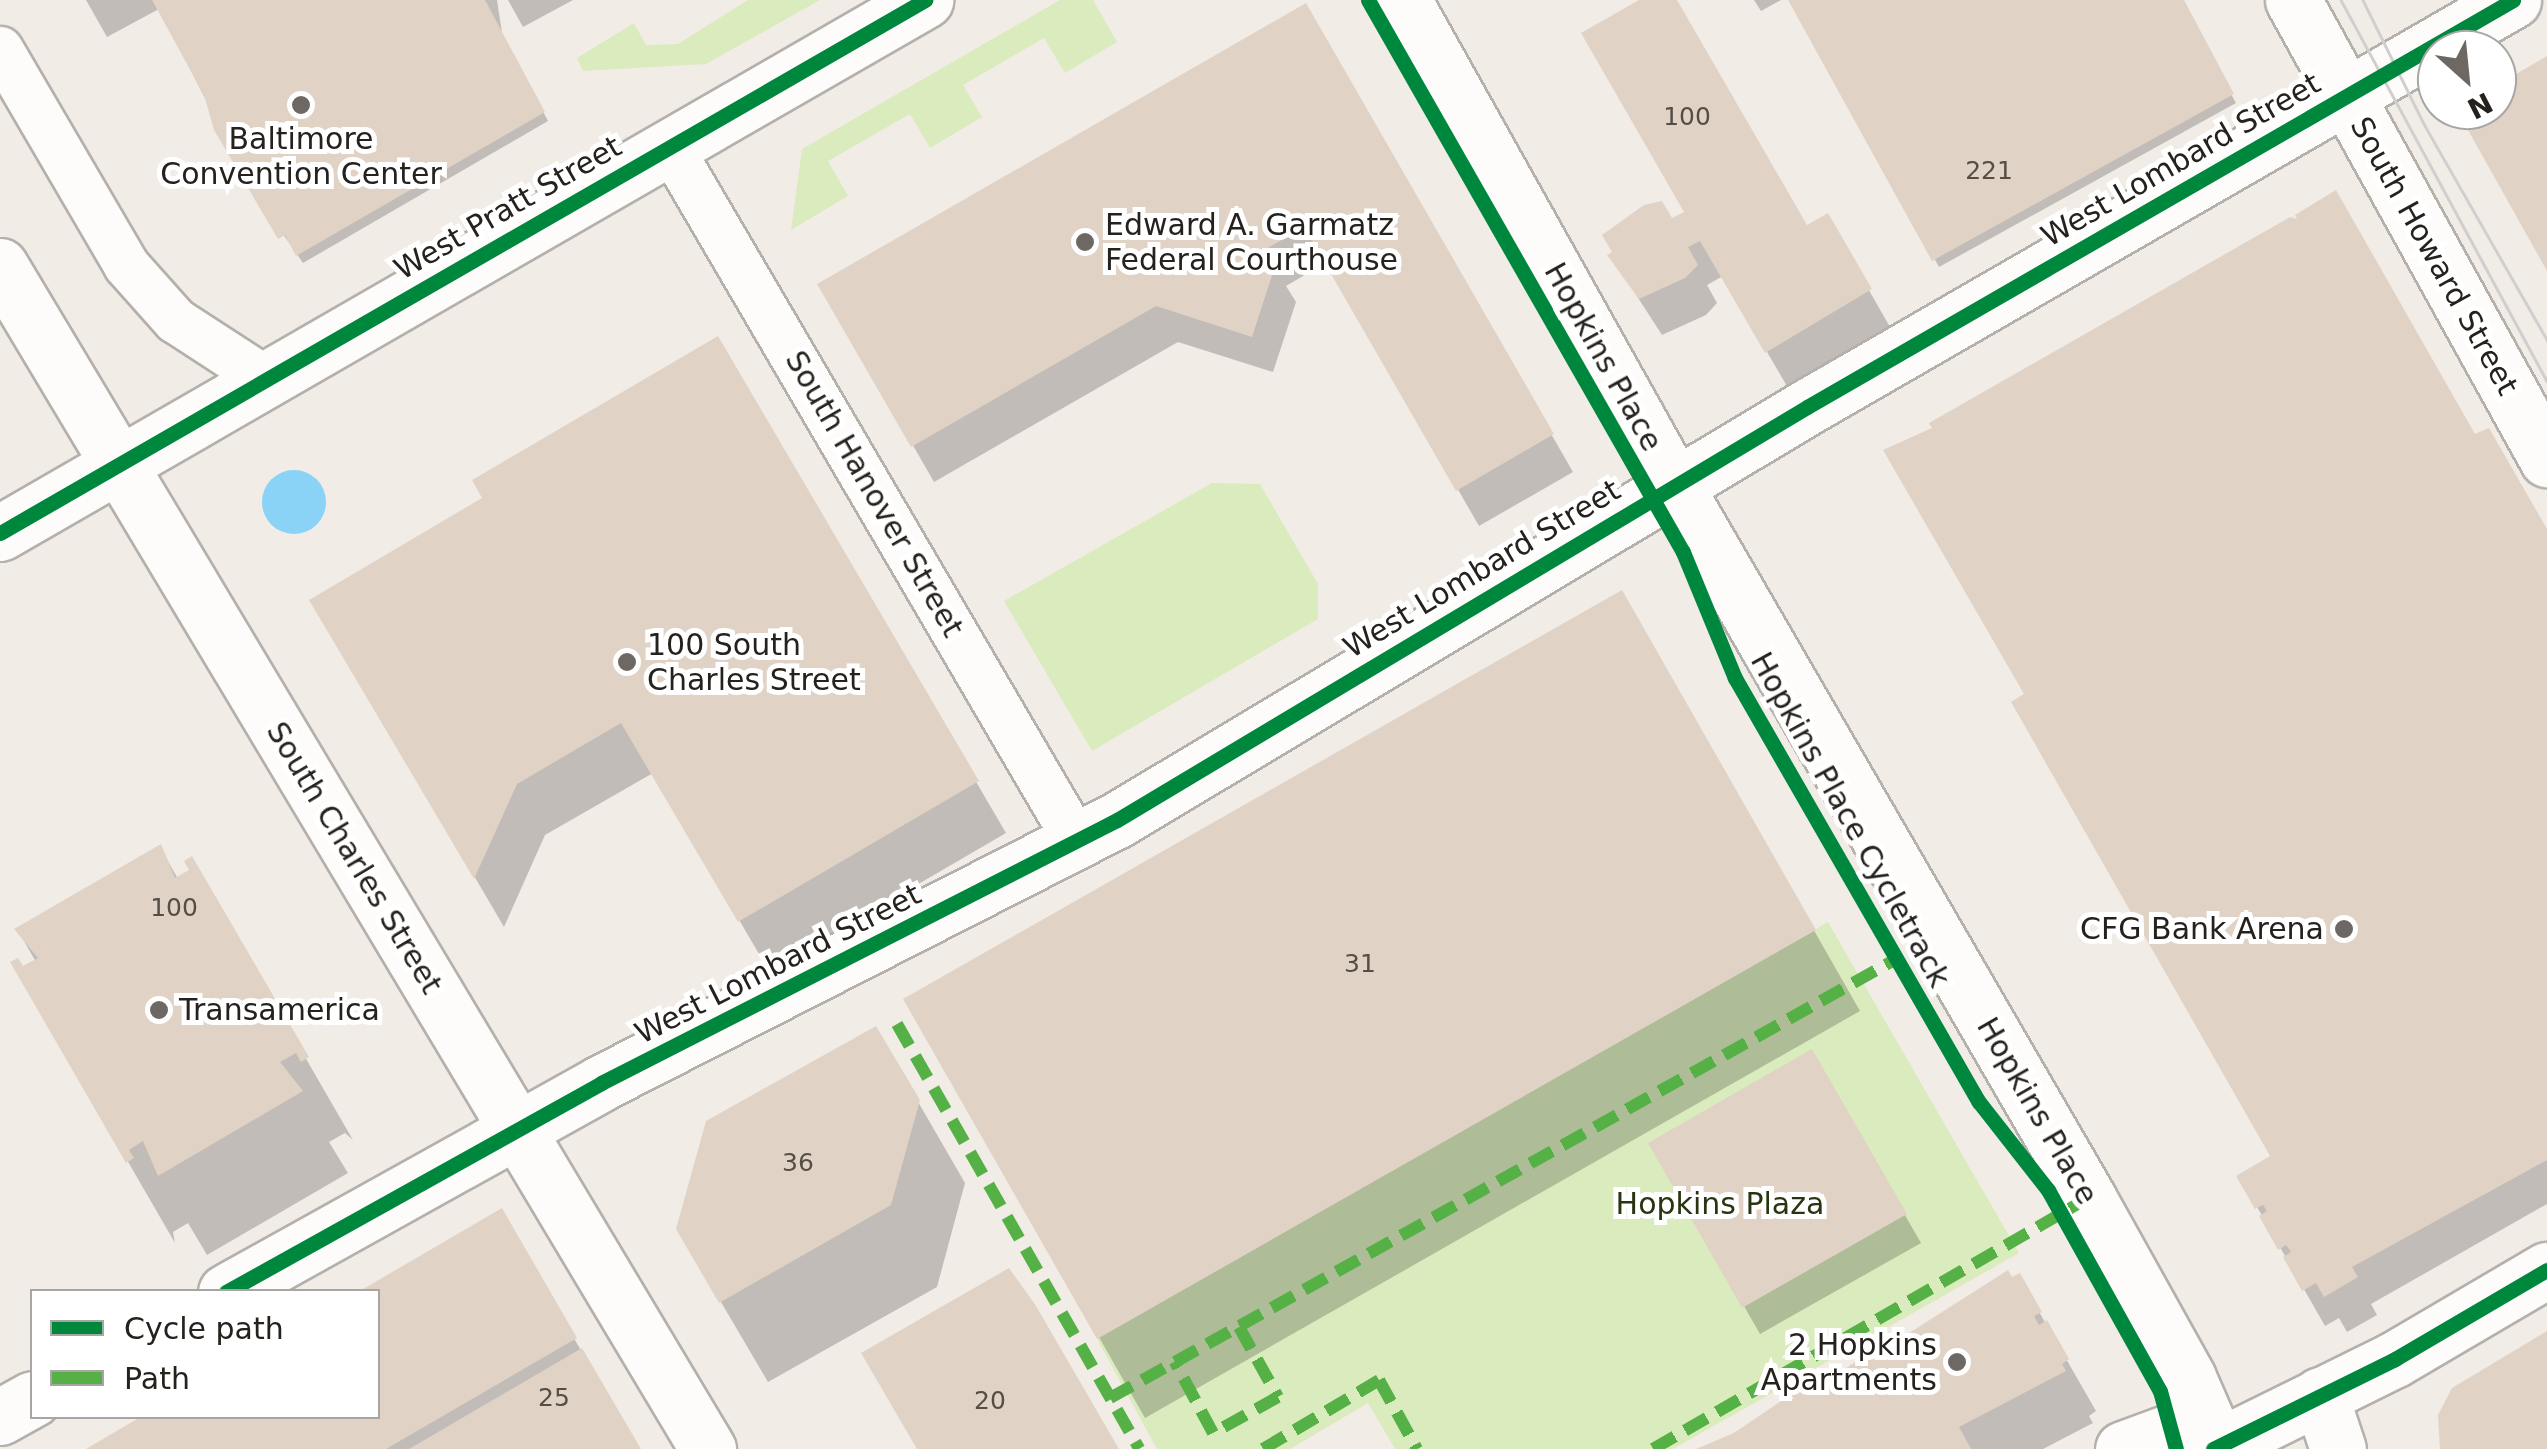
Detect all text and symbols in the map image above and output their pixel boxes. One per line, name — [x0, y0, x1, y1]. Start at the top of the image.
north arrow — [2417, 30, 2517, 130]
street label: West Lombard Street — [2035, 65, 2327, 255]
text: N — [2462, 85, 2498, 125]
marker: Baltimore Convention Center — [290, 94, 312, 116]
house number: 100 — [1663, 102, 1711, 132]
street label: South Howard Street — [2343, 111, 2525, 401]
place label: Baltimore Convention Center — [160, 121, 442, 192]
street label: West Pratt Street — [388, 128, 628, 288]
house number: 221 — [1965, 156, 2013, 186]
place label: Edward A. Garmatz Federal Courthouse — [1105, 207, 1398, 278]
marker: Edward A. Garmatz Federal Courthouse — [1074, 231, 1096, 253]
street label: Hopkins Place — [1536, 257, 1670, 457]
street label: South Hanover Street — [777, 345, 971, 643]
street label: West Lombard Street — [1337, 472, 1627, 666]
place label: 100 South Charles Street — [647, 627, 861, 698]
street label: Hopkins Place Cycletrack — [1743, 646, 1957, 994]
marker: 100 South Charles Street — [616, 651, 638, 673]
street label: South Charles Street — [259, 716, 449, 1000]
street label: West Lombard Street — [629, 876, 927, 1052]
house number: 100 — [150, 893, 198, 923]
place label: CFG Bank Arena — [2080, 911, 2324, 947]
marker: CFG Bank Arena — [2333, 918, 2355, 940]
house number: 31 — [1344, 949, 1376, 979]
place label: Transamerica — [179, 992, 380, 1028]
marker: Transamerica — [148, 999, 170, 1021]
street label: Hopkins Place — [1969, 1011, 2105, 1211]
house number: 36 — [782, 1148, 814, 1178]
park label: Hopkins Plaza — [1616, 1186, 1824, 1222]
legend — [30, 1289, 380, 1419]
text: Cycle path — [124, 1311, 284, 1346]
place label: 2 Hopkins Apartments — [1761, 1327, 1937, 1398]
marker: 2 Hopkins Apartments — [1946, 1351, 1968, 1373]
text: Path — [124, 1361, 190, 1396]
house number: 25 — [538, 1383, 570, 1413]
house number: 20 — [974, 1386, 1006, 1416]

